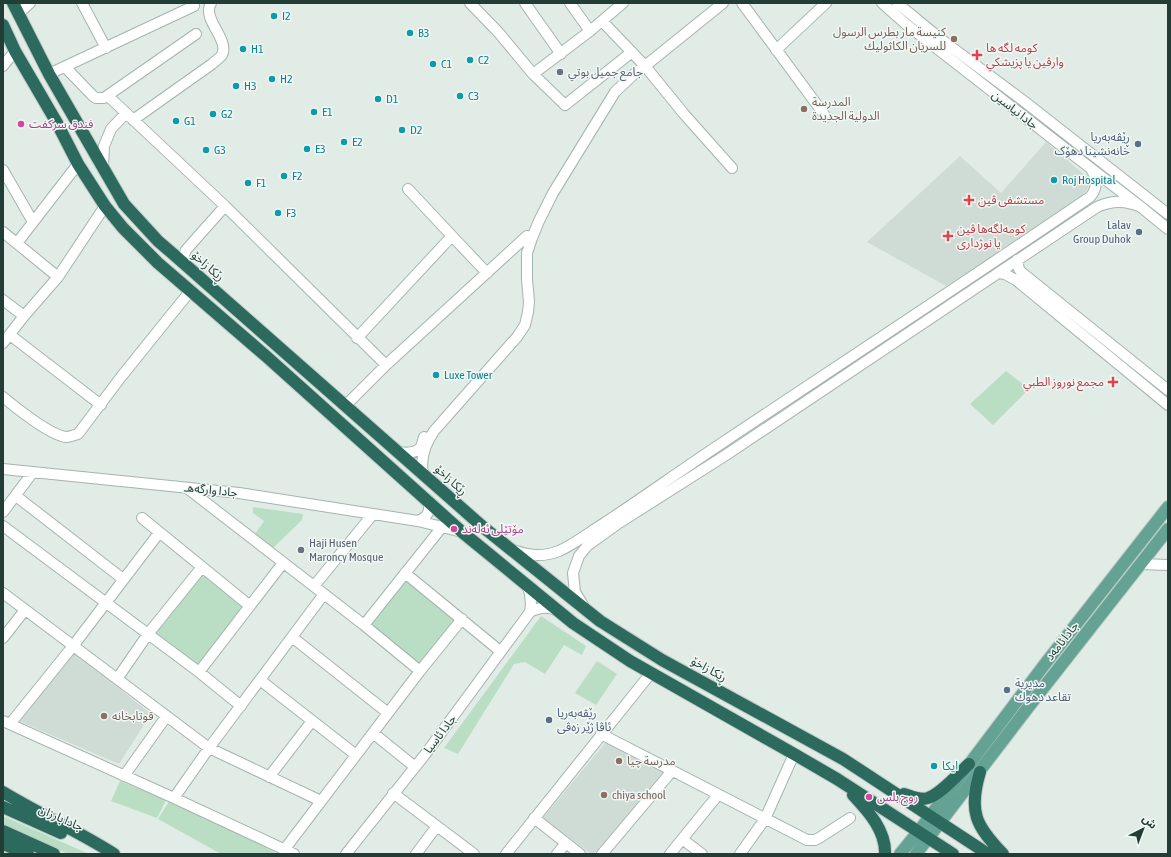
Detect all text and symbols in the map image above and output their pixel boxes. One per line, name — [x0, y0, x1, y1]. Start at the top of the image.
place label: I2 — [282, 9, 291, 23]
marker: I2 — [269, 11, 279, 21]
place label: كنيسة مار بطرس الرسول للسريان الكاثوليك — [833, 25, 947, 53]
place label: B3 — [418, 26, 429, 40]
marker: B3 — [405, 28, 415, 38]
marker: كنيسة مار بطرس الرسول للسريان الكاثوليك — [949, 34, 959, 44]
place label: كومه لگه ها وارڤين يا پزيشكي — [986, 41, 1064, 72]
place label: H1 — [251, 42, 264, 56]
marker: H1 — [238, 44, 248, 54]
marker: كومه لگه ها وارڤين يا پزيشكي — [971, 49, 983, 61]
place label: C2 — [478, 53, 489, 67]
marker: C2 — [465, 55, 475, 65]
place label: C1 — [441, 57, 452, 71]
marker: C1 — [428, 59, 438, 69]
place label: جامع جميل بوتي — [568, 65, 643, 82]
marker: جامع جميل بوتي — [555, 67, 565, 77]
place label: H2 — [280, 72, 293, 86]
marker: H2 — [267, 74, 277, 84]
place label: H3 — [244, 79, 257, 93]
marker: H3 — [231, 81, 241, 91]
street label: جادا نیاسین — [989, 88, 1041, 132]
place label: C3 — [468, 89, 479, 103]
marker: C3 — [455, 91, 465, 101]
place label: D1 — [386, 92, 399, 106]
marker: D1 — [373, 94, 383, 104]
place label: المدرسة الدولية الجديدة — [812, 95, 880, 123]
marker: المدرسة الدولية الجديدة — [799, 104, 809, 114]
place label: E1 — [322, 105, 333, 119]
place label: G2 — [221, 107, 233, 121]
marker: E1 — [309, 107, 319, 117]
marker: G2 — [208, 109, 218, 119]
place label: G1 — [184, 114, 196, 128]
marker: G1 — [171, 116, 181, 126]
place label: فندق سركفت — [29, 117, 93, 131]
marker: فندق سركفت — [16, 119, 26, 129]
place label: D2 — [410, 123, 422, 137]
marker: D2 — [397, 125, 407, 135]
place label: ڕێڤه‌به‌ریا خانەنشينا دهۆک — [1054, 130, 1130, 158]
place label: E2 — [352, 135, 363, 149]
marker: E2 — [339, 137, 349, 147]
marker: ڕێڤه‌به‌ریا خانەنشينا دهۆک — [1133, 139, 1143, 149]
place label: E3 — [315, 142, 326, 156]
place label: G3 — [214, 143, 226, 157]
marker: E3 — [302, 144, 312, 154]
marker: G3 — [201, 145, 211, 155]
place label: F2 — [292, 169, 302, 183]
marker: F2 — [279, 171, 289, 181]
place label: Roj Hospital — [1062, 173, 1116, 187]
marker: Roj Hospital — [1049, 175, 1059, 185]
place label: F1 — [256, 176, 267, 190]
marker: F1 — [243, 178, 253, 188]
place label: مستشفى ڤين — [978, 193, 1044, 207]
marker: مستشفى ڤين — [963, 194, 975, 206]
place label: F3 — [286, 206, 296, 220]
marker: F3 — [273, 208, 283, 218]
place label: Lalav Group Duhok — [1073, 218, 1132, 246]
place label: کومەلگەها ڤین یا نوژداری — [957, 222, 1026, 250]
marker: Lalav Group Duhok — [1134, 227, 1144, 237]
marker: کومەلگەها ڤین یا نوژداری — [942, 230, 954, 242]
street label: ڕێکا زاخۆ — [187, 248, 227, 287]
place label: Luxe Tower — [444, 368, 493, 382]
marker: Luxe Tower — [431, 370, 441, 380]
place label: مجمع نوروز الطبي — [1023, 375, 1104, 392]
marker: مجمع نوروز الطبي — [1107, 376, 1119, 388]
street label: ڕێکا زاخۆ — [430, 462, 470, 501]
street label: جادا وارگه‌هـ — [183, 480, 239, 500]
place label: مۆتێلی ئەلەند — [462, 522, 524, 536]
marker: مۆتێلی ئەلەند — [449, 524, 459, 534]
place label: Haji Husen Maroncy Mosque — [309, 536, 384, 564]
marker: Haji Husen Maroncy Mosque — [296, 545, 306, 555]
street label: جادا ئامەد — [1043, 619, 1081, 663]
street label: ڕێکا زاخۆ — [687, 654, 729, 688]
place label: مديرية تقاعد دهوك — [1015, 676, 1071, 704]
marker: مديرية تقاعد دهوك — [1002, 685, 1012, 695]
place label: رێڤەبەریا ئاڤا ژێر زەڤی — [557, 706, 611, 734]
place label: قوتابخانه — [112, 709, 154, 723]
marker: قوتابخانه — [99, 711, 109, 721]
street label: جادا ئاسيا — [421, 712, 459, 756]
marker: رێڤەبەریا ئاڤا ژێر زەڤی — [544, 715, 554, 725]
place label: مدرسة چيا — [627, 754, 676, 769]
marker: مدرسة چيا — [614, 756, 624, 766]
place label: ايكا — [942, 759, 958, 773]
marker: ايكا — [929, 761, 939, 771]
place label: chiya school — [612, 788, 667, 802]
marker: chiya school — [599, 790, 609, 800]
place label: روج بلس — [877, 790, 918, 806]
marker: روج بلس — [864, 792, 874, 802]
street label: جادا بارزان — [37, 802, 85, 834]
north arrow — [1123, 809, 1163, 849]
text: ش — [1139, 812, 1159, 832]

